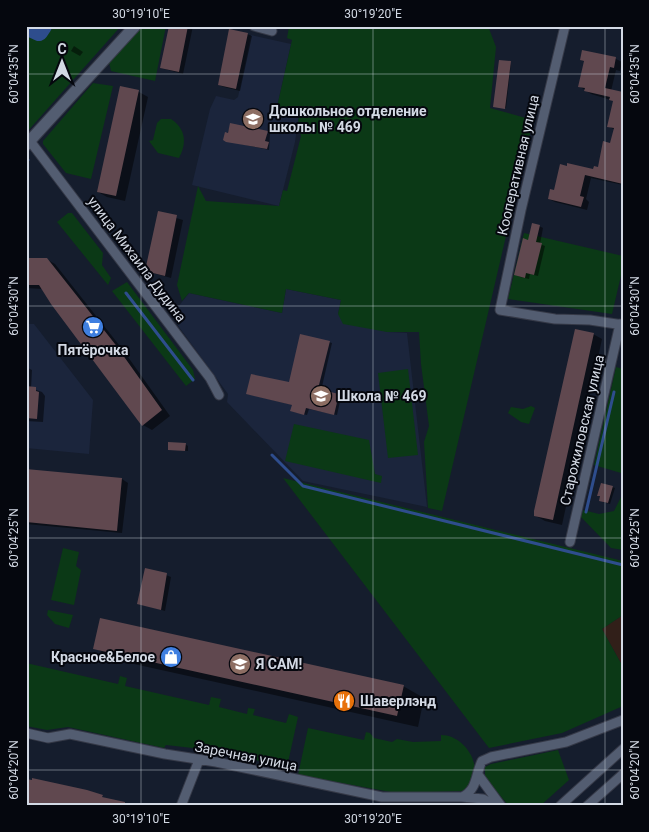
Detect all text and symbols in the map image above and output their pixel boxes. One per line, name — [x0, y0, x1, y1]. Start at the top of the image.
text: 30°19'10"E — [112, 7, 170, 21]
text: 30°19'20"E — [344, 7, 402, 21]
north arrow — [38, 38, 88, 88]
text: С — [57, 41, 67, 57]
text: 60°04'35"N — [7, 44, 21, 104]
text: 60°04'35"N — [628, 44, 642, 104]
street label: Кооперативная улица — [494, 93, 542, 237]
place label: Дошкольное отделение школы № 469 — [269, 103, 427, 135]
school or university icon: Дошкольное отделение школы № 469 — [241, 107, 265, 131]
street label: улица Михаила Дудина — [85, 193, 189, 325]
text: 60°04'30"N — [7, 276, 21, 336]
text: 60°04'30"N — [628, 276, 642, 336]
supermarket icon: Пятёрочка — [81, 315, 105, 339]
place label: Пятёрочка — [58, 342, 129, 358]
street label: Старожиловская улица — [557, 353, 607, 507]
school or university icon: Школа № 469 — [309, 384, 333, 408]
place label: Школа № 469 — [337, 388, 426, 404]
text: 60°04'25"N — [7, 508, 21, 568]
text: 60°04'25"N — [628, 508, 642, 568]
shop icon: Красное&Белое — [159, 645, 183, 669]
place label: Красное&Белое — [51, 649, 155, 665]
school or university icon: Я САМ! — [228, 652, 252, 676]
place label: Я САМ! — [255, 656, 303, 672]
restaurant icon: Шаверлэнд — [332, 689, 356, 713]
place label: Шаверлэнд — [360, 693, 436, 709]
street label: Заречная улица — [193, 738, 299, 774]
text: 60°04'20"N — [7, 740, 21, 800]
text: 60°04'20"N — [628, 740, 642, 800]
text: 30°19'10"E — [112, 812, 170, 826]
text: 30°19'20"E — [344, 812, 402, 826]

